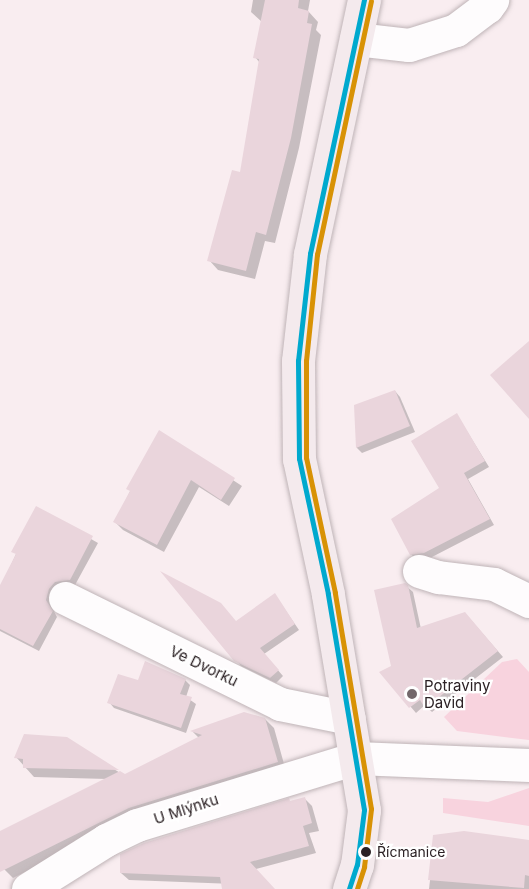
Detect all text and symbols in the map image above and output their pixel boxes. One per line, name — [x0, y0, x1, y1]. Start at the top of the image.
street label: Ve Dvorku — [167, 642, 241, 690]
place label: Potraviny David — [424, 676, 490, 711]
marker: Potraviny David — [405, 687, 419, 701]
street label: U Mlýnku — [151, 790, 221, 828]
place label: Řícmanice — [377, 844, 445, 860]
marker: Řícmanice — [360, 846, 372, 858]

